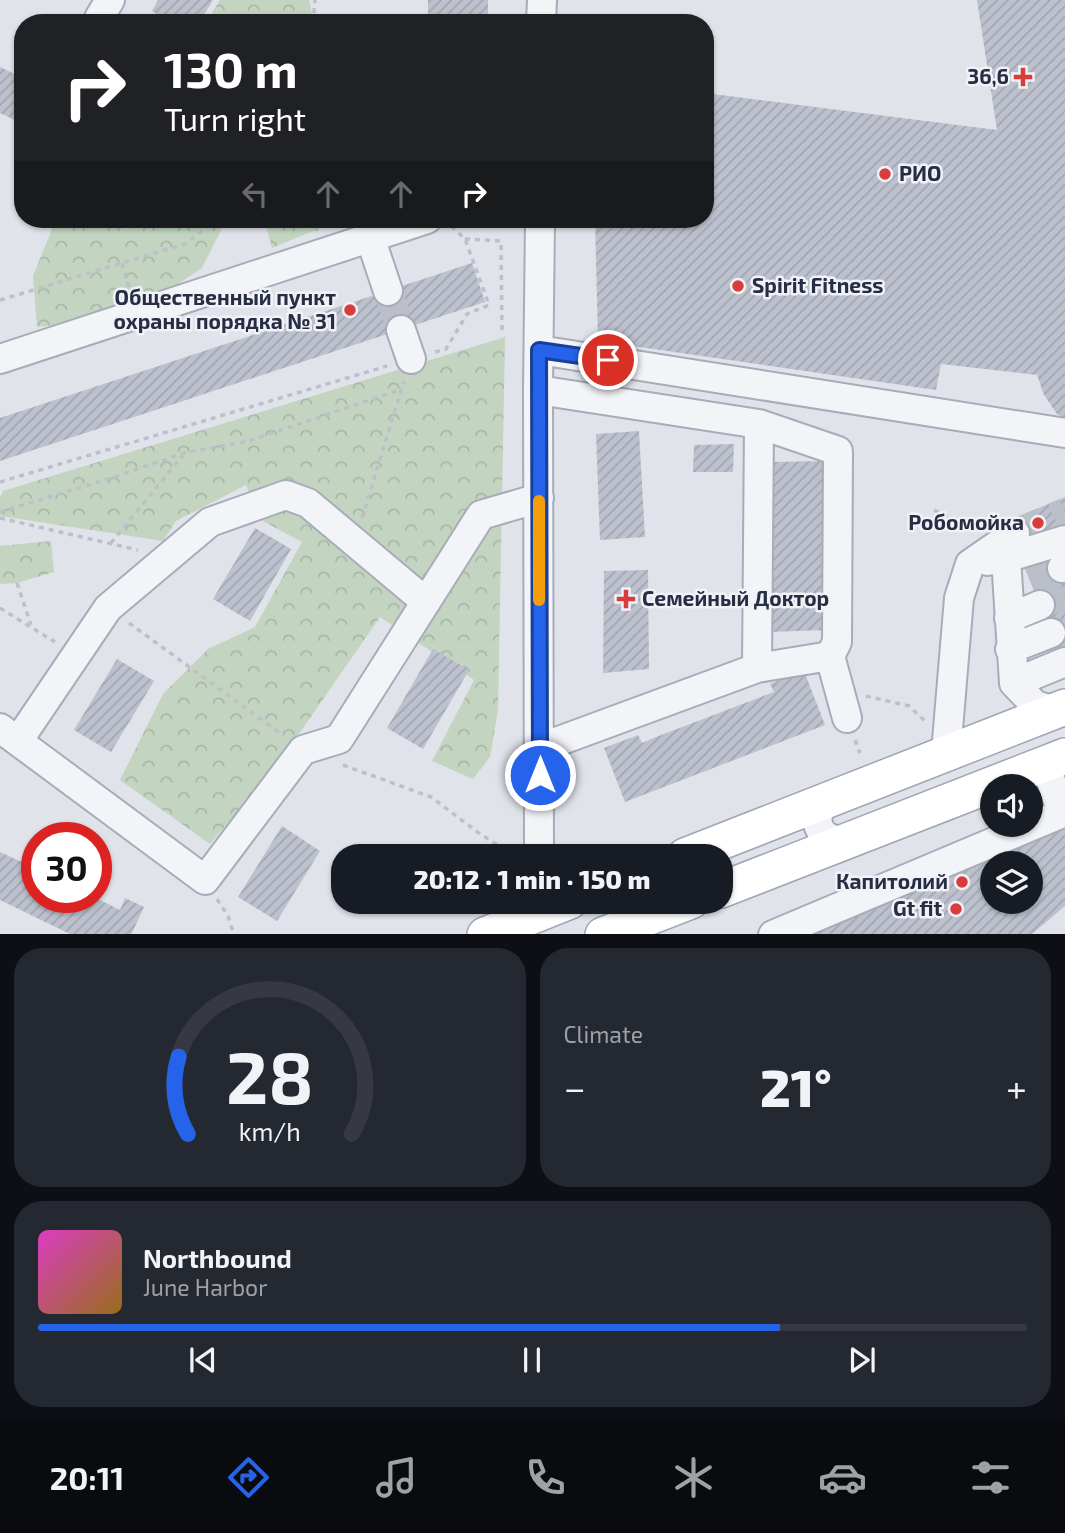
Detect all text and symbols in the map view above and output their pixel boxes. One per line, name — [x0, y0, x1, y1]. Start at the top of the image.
text: 130 m — [164, 39, 298, 98]
icon: right — [49, 42, 140, 133]
place label: 36,6 — [967, 63, 1009, 88]
marker: 36,6 — [1015, 69, 1031, 85]
text: Turn right — [164, 99, 306, 137]
place label: РИО — [899, 160, 941, 185]
marker: РИО — [877, 166, 893, 182]
icon: left — [236, 175, 274, 213]
icon: ahead — [309, 175, 347, 213]
icon: ahead — [382, 175, 420, 213]
icon: right — [455, 175, 493, 213]
place label: Spirit Fitness — [752, 272, 883, 297]
marker: Spirit Fitness — [730, 278, 746, 294]
place label: Общественный пункт охраны порядка № 31 — [114, 284, 336, 333]
marker: Общественный пункт охраны порядка № 31 — [342, 302, 358, 318]
pin — [578, 330, 638, 390]
icon: arrive — [589, 341, 627, 379]
place label: Робомойка — [908, 509, 1024, 534]
marker: Робомойка — [1030, 515, 1046, 531]
place label: Семейный Доктор — [642, 585, 829, 610]
marker: Семейный Доктор — [616, 589, 636, 609]
position arrow — [503, 738, 577, 812]
map controls — [980, 774, 1043, 914]
button: sound — [980, 774, 1043, 837]
speed limit sign: 30 — [21, 822, 112, 913]
button: layers — [980, 851, 1043, 914]
text: 20:12 · 1 min · 150 m — [413, 863, 651, 894]
place label: Капитолий — [836, 868, 948, 893]
marker: Капитолий — [954, 874, 970, 890]
place label: Gt fit — [893, 895, 942, 920]
marker: Gt fit — [948, 901, 964, 917]
text: Climate — [564, 1020, 643, 1048]
text: 28 — [226, 1031, 314, 1119]
text: 21° — [760, 1055, 832, 1117]
text: − — [564, 1064, 586, 1110]
text: + — [1006, 1064, 1027, 1110]
text: km/h — [239, 1115, 301, 1145]
text: Northbound — [143, 1242, 292, 1273]
text: June Harbor — [143, 1273, 267, 1301]
icon: previous — [184, 1341, 222, 1379]
icon: pause — [513, 1341, 551, 1379]
icon: next — [843, 1341, 881, 1379]
icon: directions — [224, 1453, 273, 1502]
icon: music — [372, 1453, 421, 1502]
icon: phone — [521, 1453, 570, 1502]
icon: climate — [669, 1453, 718, 1502]
icon: car — [818, 1453, 867, 1502]
icon: filters — [966, 1453, 1015, 1502]
text: 20:11 — [50, 1458, 124, 1496]

